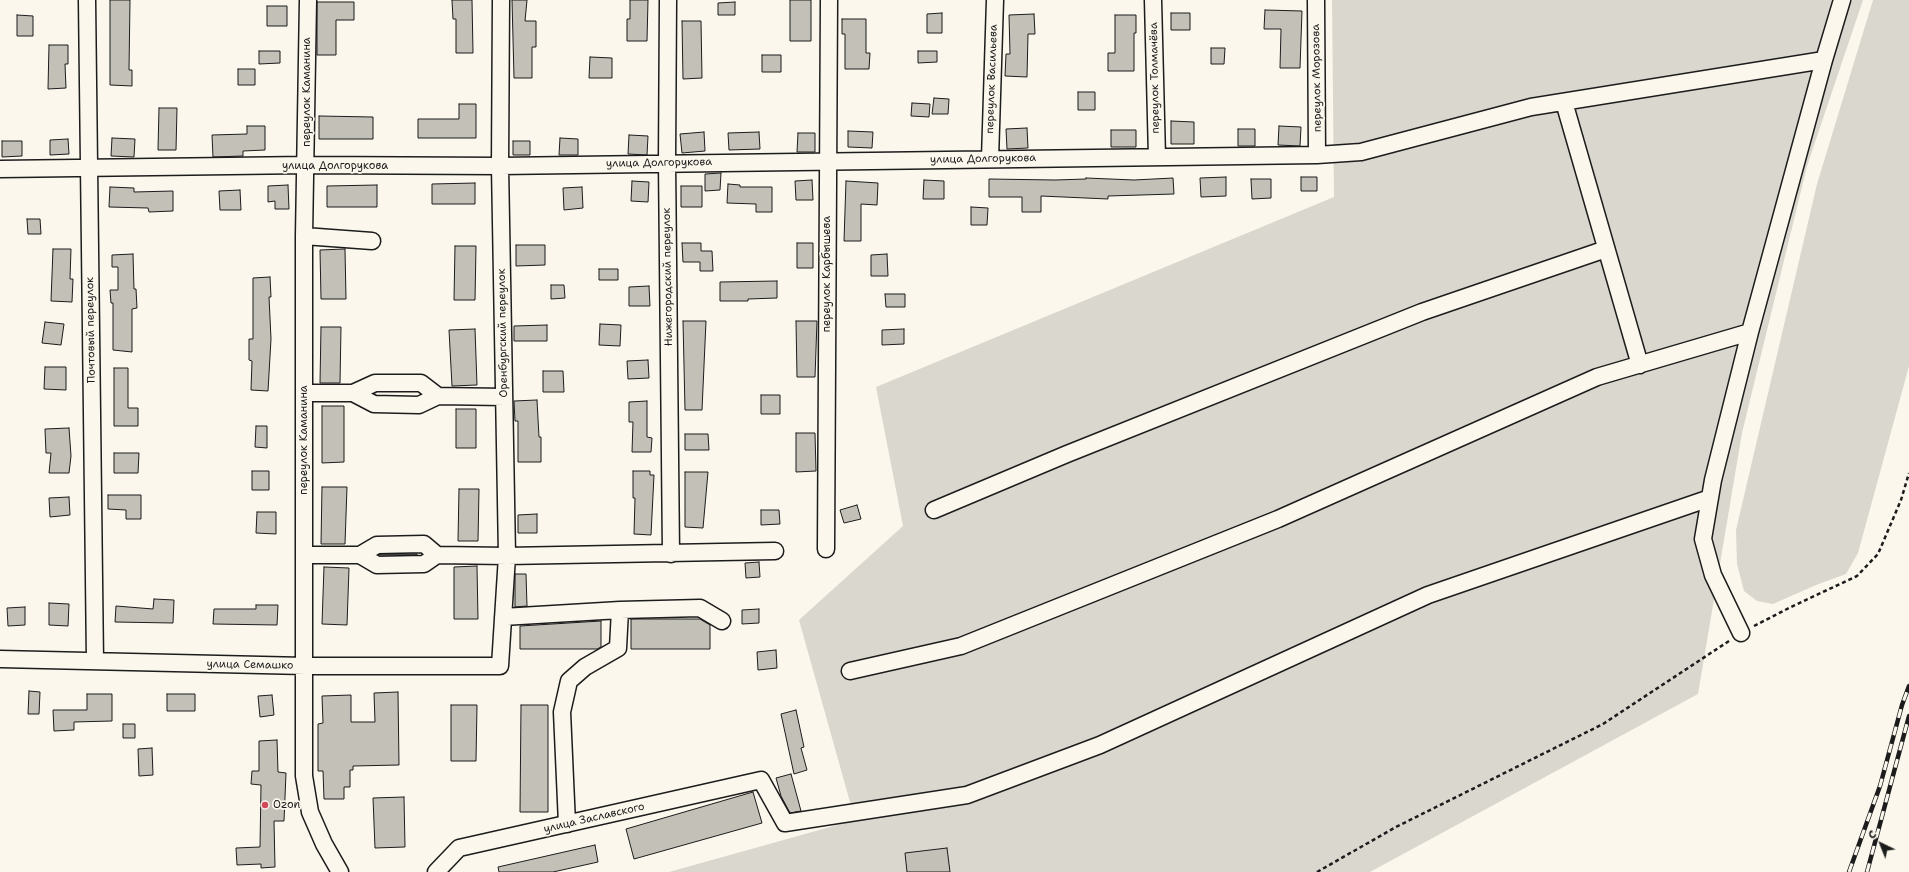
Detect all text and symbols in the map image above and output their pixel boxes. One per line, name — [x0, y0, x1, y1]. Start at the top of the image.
street label: переулок Толмачёва — [1147, 22, 1163, 134]
street label: переулок Васильева — [983, 24, 1001, 134]
street label: переулок Морозова — [1309, 24, 1325, 132]
street label: переулок Каманина — [300, 37, 314, 147]
street label: улица Долгорукова — [930, 151, 1036, 167]
street label: улица Долгорукова — [606, 155, 712, 171]
street label: улица Долгорукова — [282, 159, 388, 173]
street label: Нижегородский переулок — [660, 208, 676, 346]
street label: переулок Карбышева — [820, 216, 834, 332]
street label: Оренбургский переулок — [495, 268, 511, 398]
street label: Почтовый переулок — [83, 277, 99, 383]
street label: переулок Каманина — [297, 385, 311, 495]
street label: улица Семашко — [206, 658, 294, 672]
place label: Ozon — [273, 798, 300, 812]
marker: Ozon — [260, 800, 270, 810]
street label: улица Заславского — [542, 800, 646, 836]
north arrow — [1861, 824, 1901, 864]
text: С — [1865, 827, 1880, 843]

